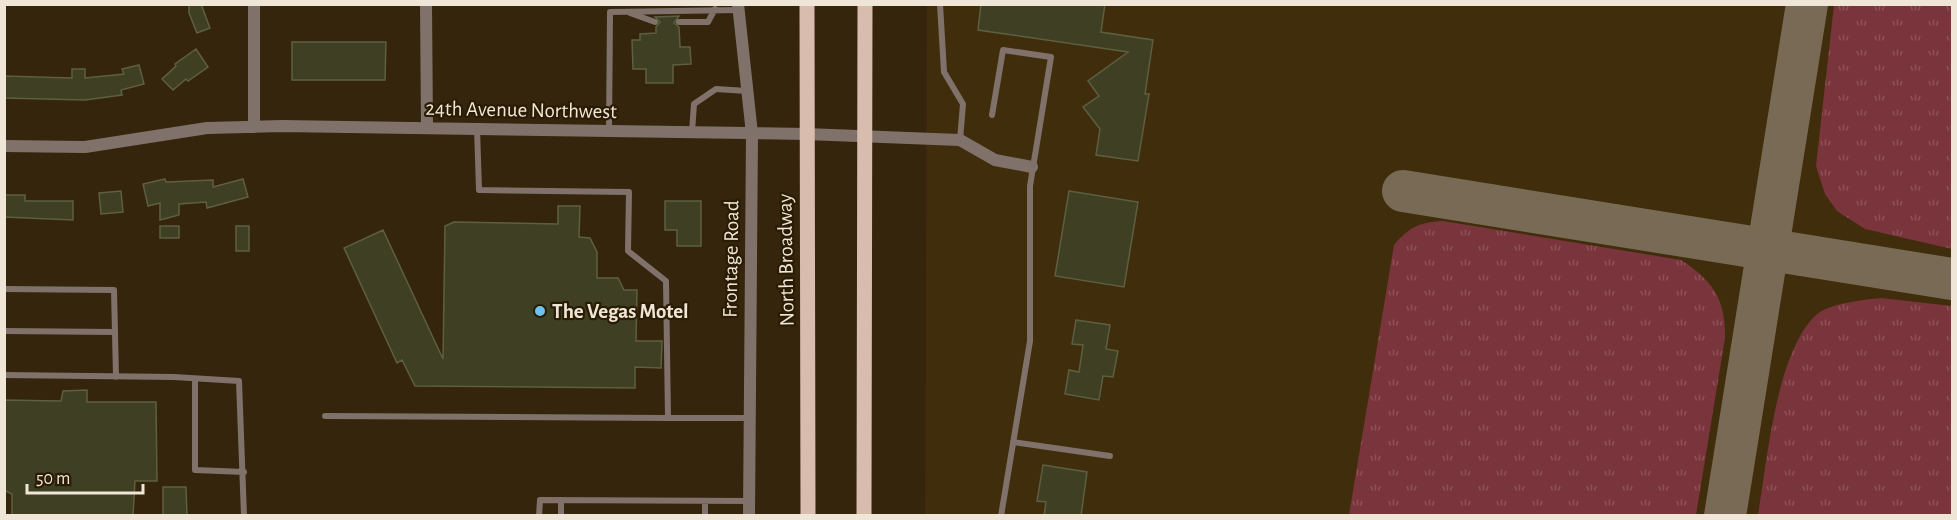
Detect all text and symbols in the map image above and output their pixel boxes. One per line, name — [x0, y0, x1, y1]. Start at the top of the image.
street label: 24th Avenue Northwest — [425, 98, 617, 122]
street label: North Broadway — [774, 193, 798, 327]
street label: Frontage Road — [719, 200, 743, 318]
place label: The Vegas Motel — [552, 301, 689, 322]
marker: The Vegas Motel — [533, 304, 547, 318]
scale bar — [27, 457, 142, 495]
text: 50 m — [36, 470, 70, 488]

